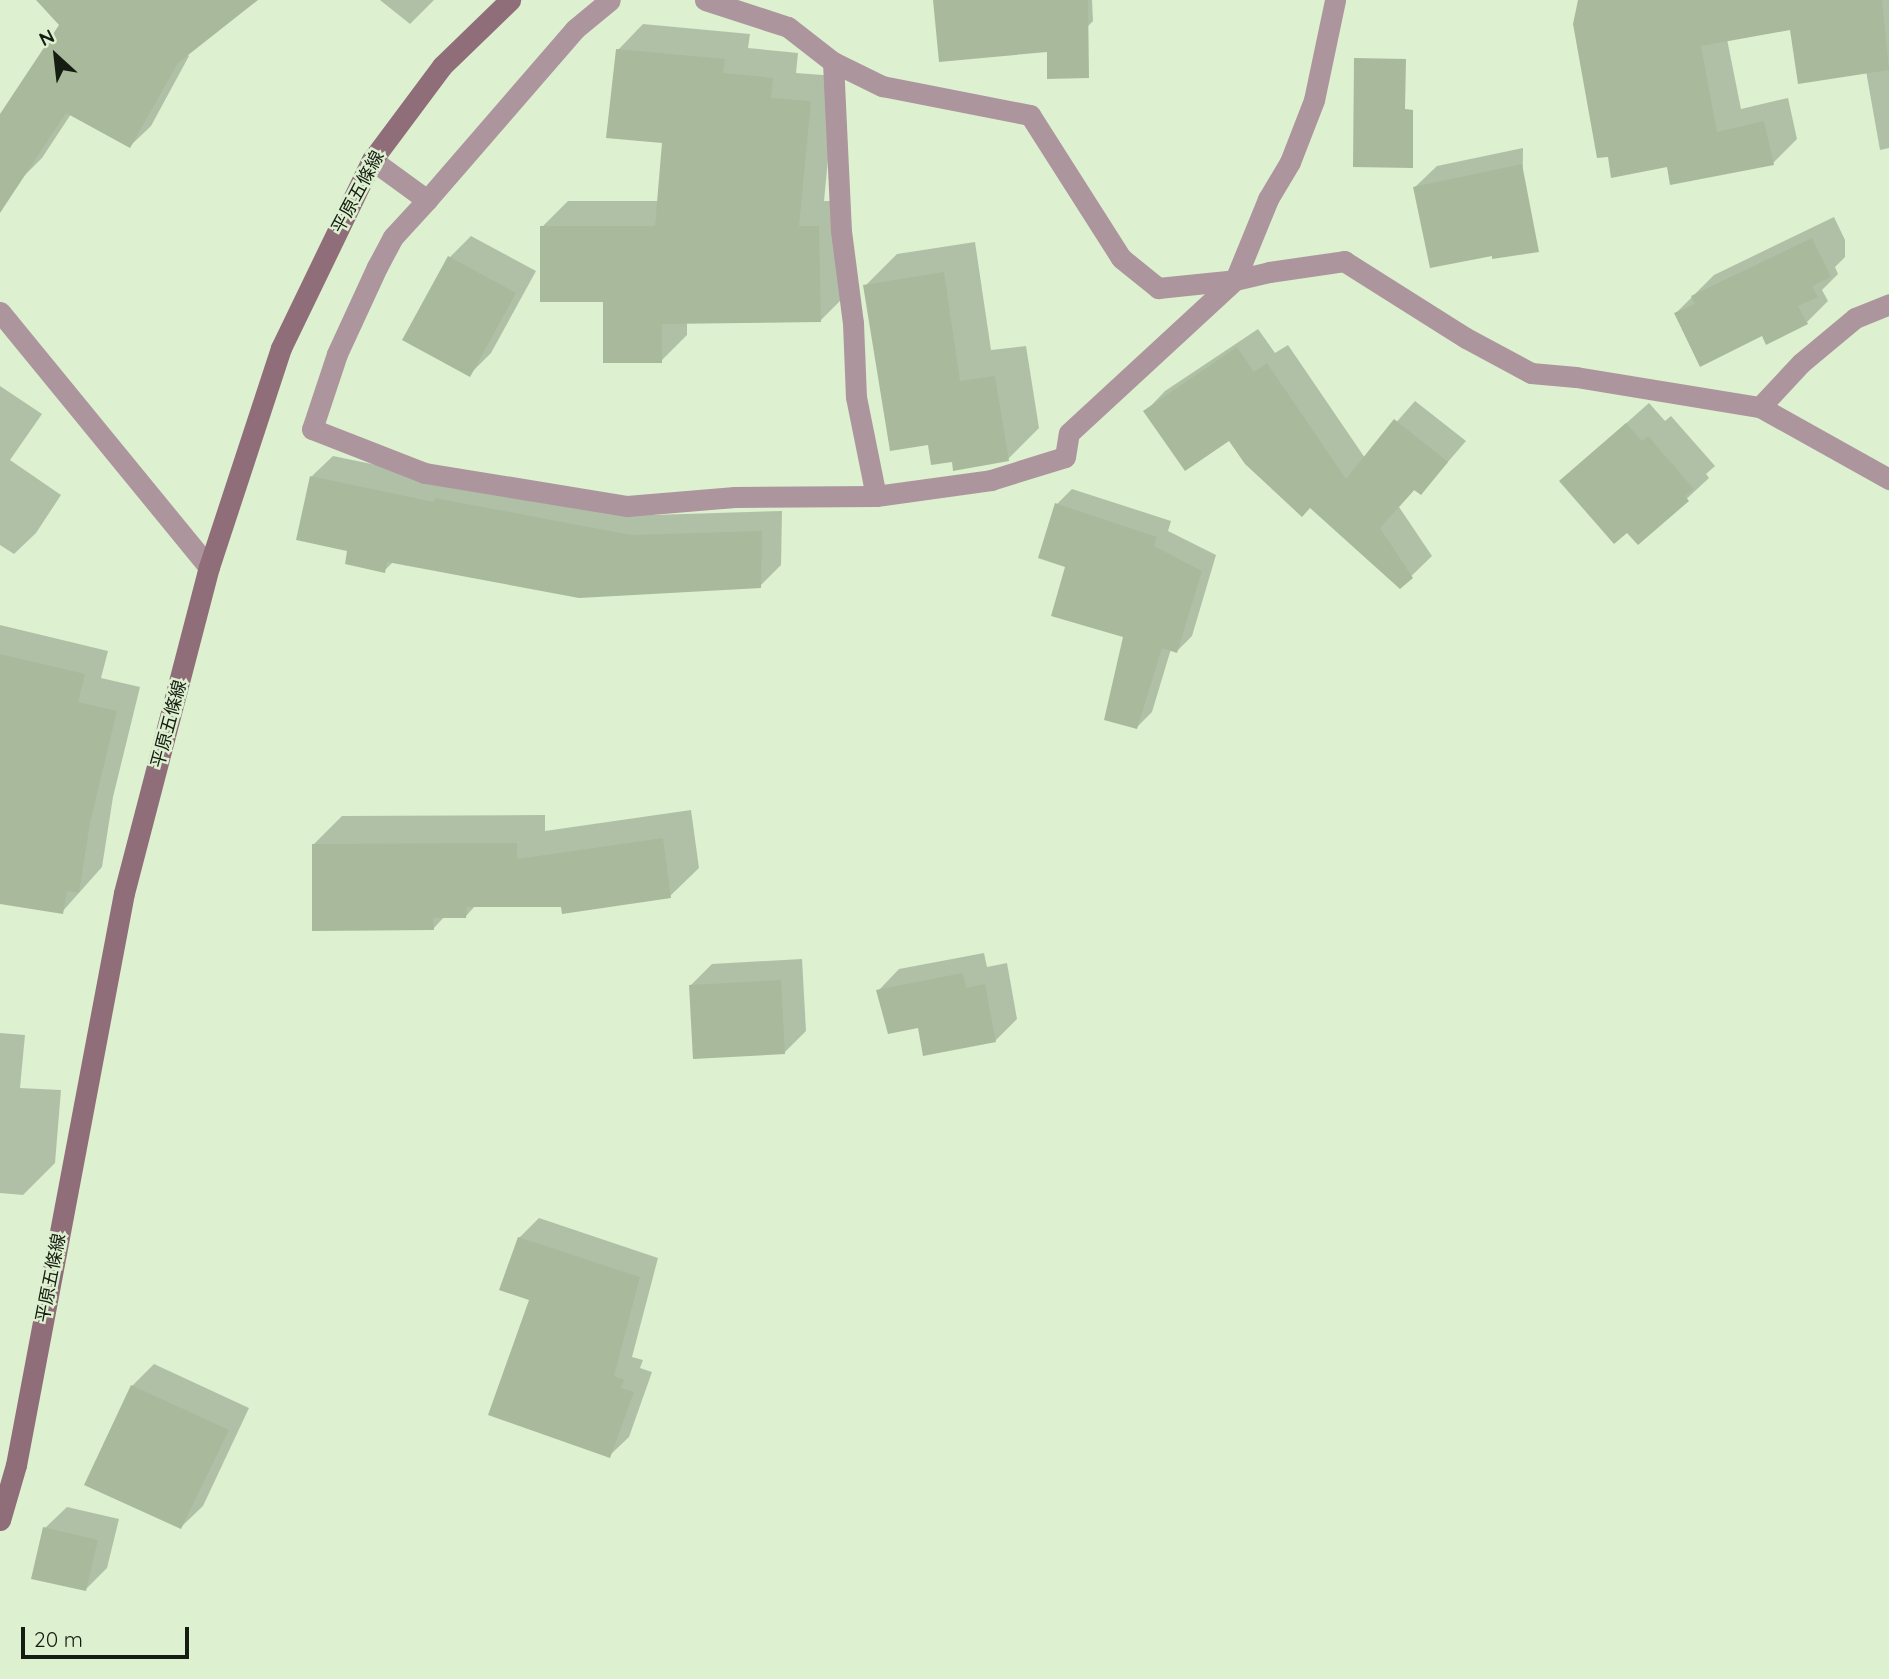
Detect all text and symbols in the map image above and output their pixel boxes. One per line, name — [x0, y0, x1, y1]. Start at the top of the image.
north arrow — [21, 21, 91, 91]
text: N — [35, 23, 58, 51]
street label: 平原五條線 — [327, 147, 389, 237]
street label: 平原五條線 — [147, 678, 191, 770]
street label: 平原五條線 — [32, 1232, 70, 1324]
scale bar — [24, 1612, 192, 1656]
text: 20 m — [34, 1626, 83, 1652]

